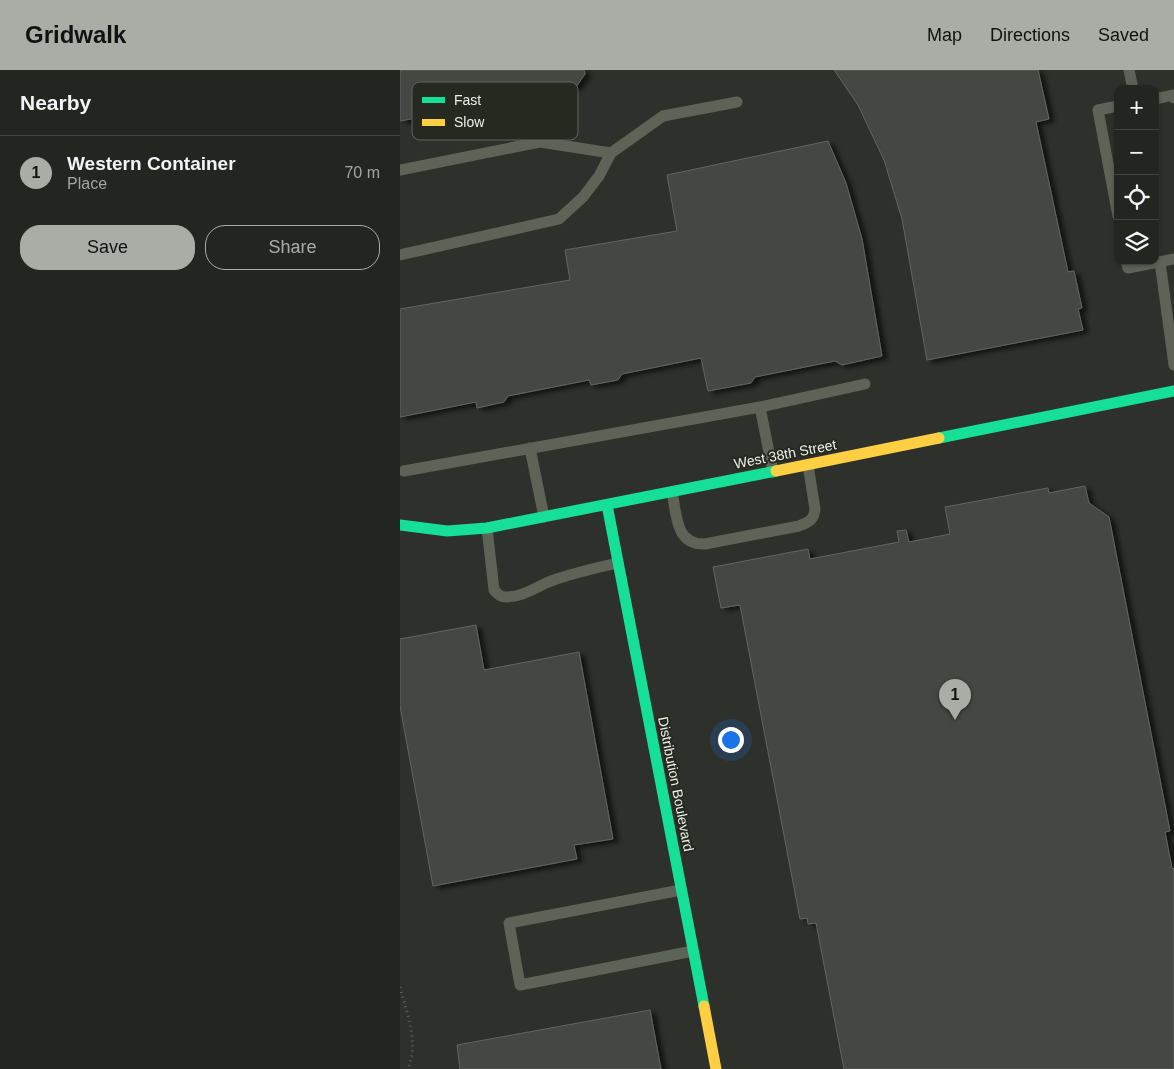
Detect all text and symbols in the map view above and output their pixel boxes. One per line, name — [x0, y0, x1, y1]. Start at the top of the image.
text: Gridwalk — [25, 21, 126, 48]
text: Map — [927, 25, 962, 45]
text: Directions — [990, 25, 1070, 45]
text: Saved — [1098, 25, 1149, 45]
legend — [412, 82, 578, 140]
map controls — [1114, 85, 1159, 265]
button: + — [1114, 85, 1159, 130]
text: Nearby — [20, 91, 91, 114]
text: Fast — [454, 92, 481, 108]
text: Slow — [454, 114, 485, 130]
button: − — [1114, 130, 1159, 175]
text: Western Container — [67, 153, 236, 174]
text: 1 — [32, 164, 40, 181]
text: 70 m — [344, 164, 380, 181]
text: Place — [67, 175, 107, 192]
button: locate — [1114, 175, 1159, 220]
button: layers — [1114, 220, 1159, 265]
button: Save — [20, 225, 195, 270]
button: Share — [205, 225, 380, 270]
street label: West 38th Street — [732, 436, 838, 472]
pin: 1 — [939, 679, 971, 720]
street label: Distribution Boulevard — [655, 715, 697, 853]
your location — [718, 727, 744, 753]

